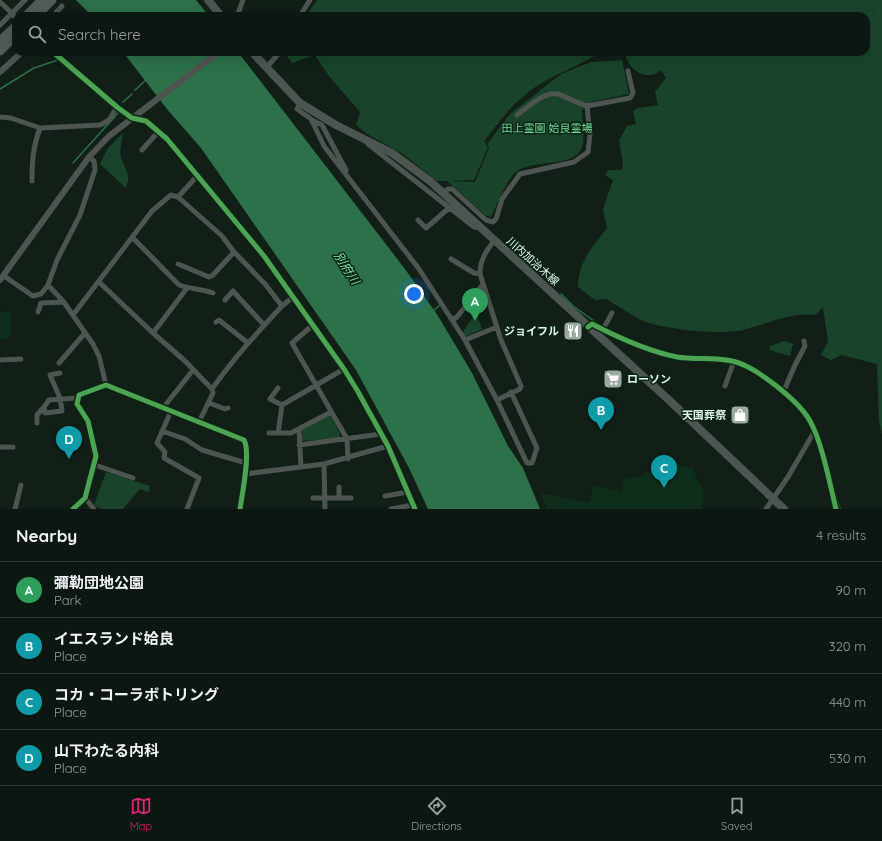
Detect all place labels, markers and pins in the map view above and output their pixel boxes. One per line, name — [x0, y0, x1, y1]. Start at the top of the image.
pin: A — [462, 288, 488, 321]
restaurant icon: ジョイフル — [562, 320, 584, 342]
place label: ジョイフル — [504, 324, 559, 338]
supermarket icon: ローソン — [602, 368, 624, 390]
place label: ローソン — [627, 372, 671, 386]
pin: B — [588, 397, 614, 430]
shop icon: 天国葬祭 — [729, 404, 751, 426]
place label: 天国葬祭 — [682, 408, 727, 422]
pin: D — [56, 426, 82, 459]
pin: C — [651, 455, 677, 488]

